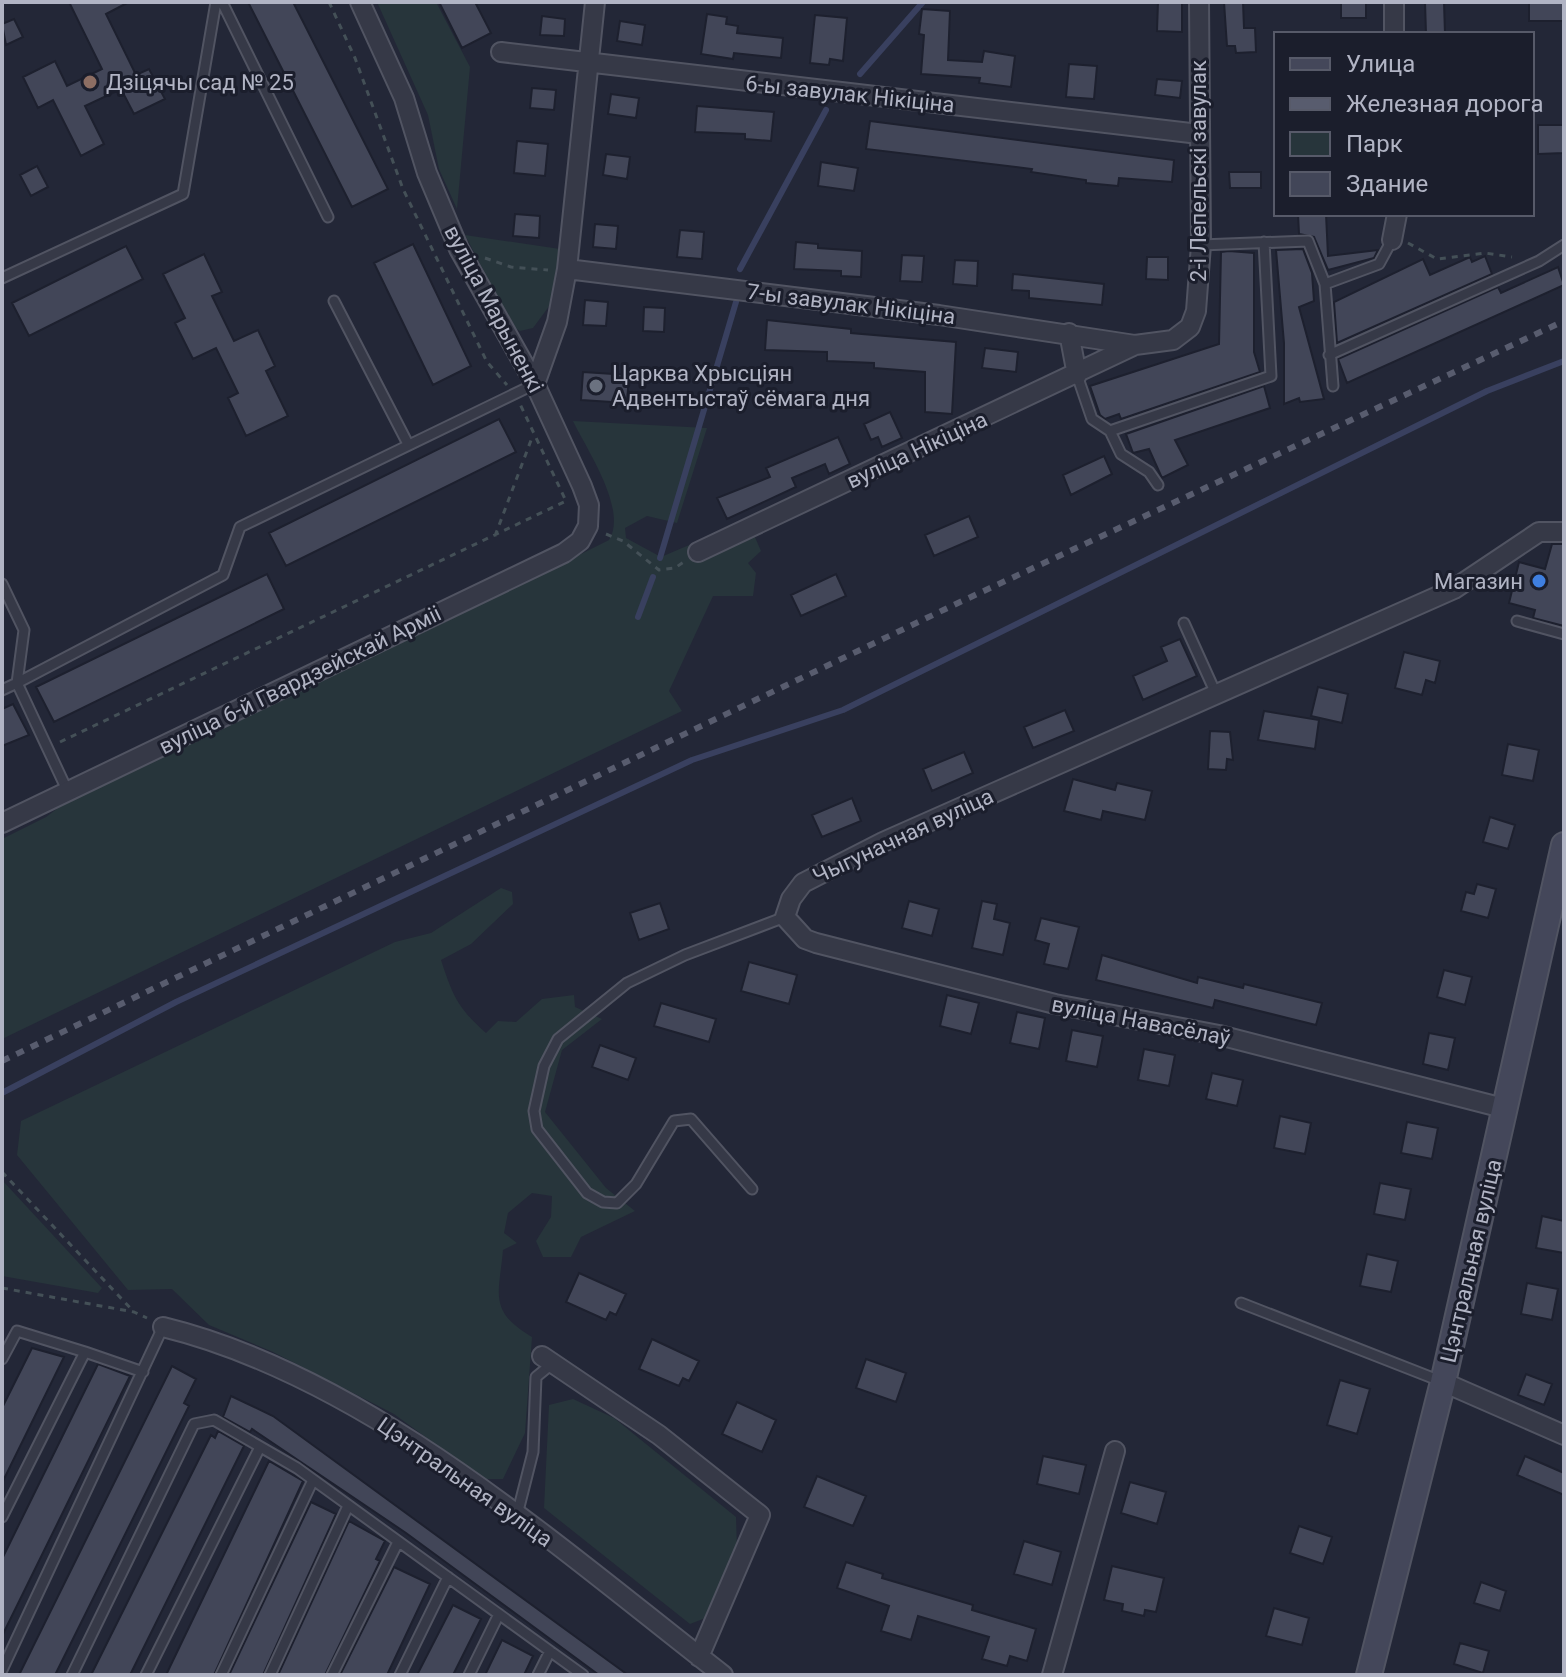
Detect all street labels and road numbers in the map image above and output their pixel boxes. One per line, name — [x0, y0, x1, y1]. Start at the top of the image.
street label: 2-і Лепельскі завулак — [1186, 60, 1211, 282]
street label: 6-ы завулак Нікіціна — [744, 71, 956, 117]
street label: вуліца Марыненкі — [439, 221, 549, 397]
street label: 7-ы завулак Нікіціна — [745, 279, 957, 329]
street label: вуліца Нікіціна — [843, 406, 991, 494]
street label: вуліца 6-й Гвардзейскай Арміі — [155, 601, 445, 759]
street label: Чыгуначная вуліца — [809, 783, 997, 889]
street label: вуліца Навасёлаў — [1050, 991, 1233, 1051]
street label: Цэнтральная вуліца — [1435, 1157, 1507, 1365]
street label: Цэнтральная вуліца — [373, 1412, 557, 1552]

